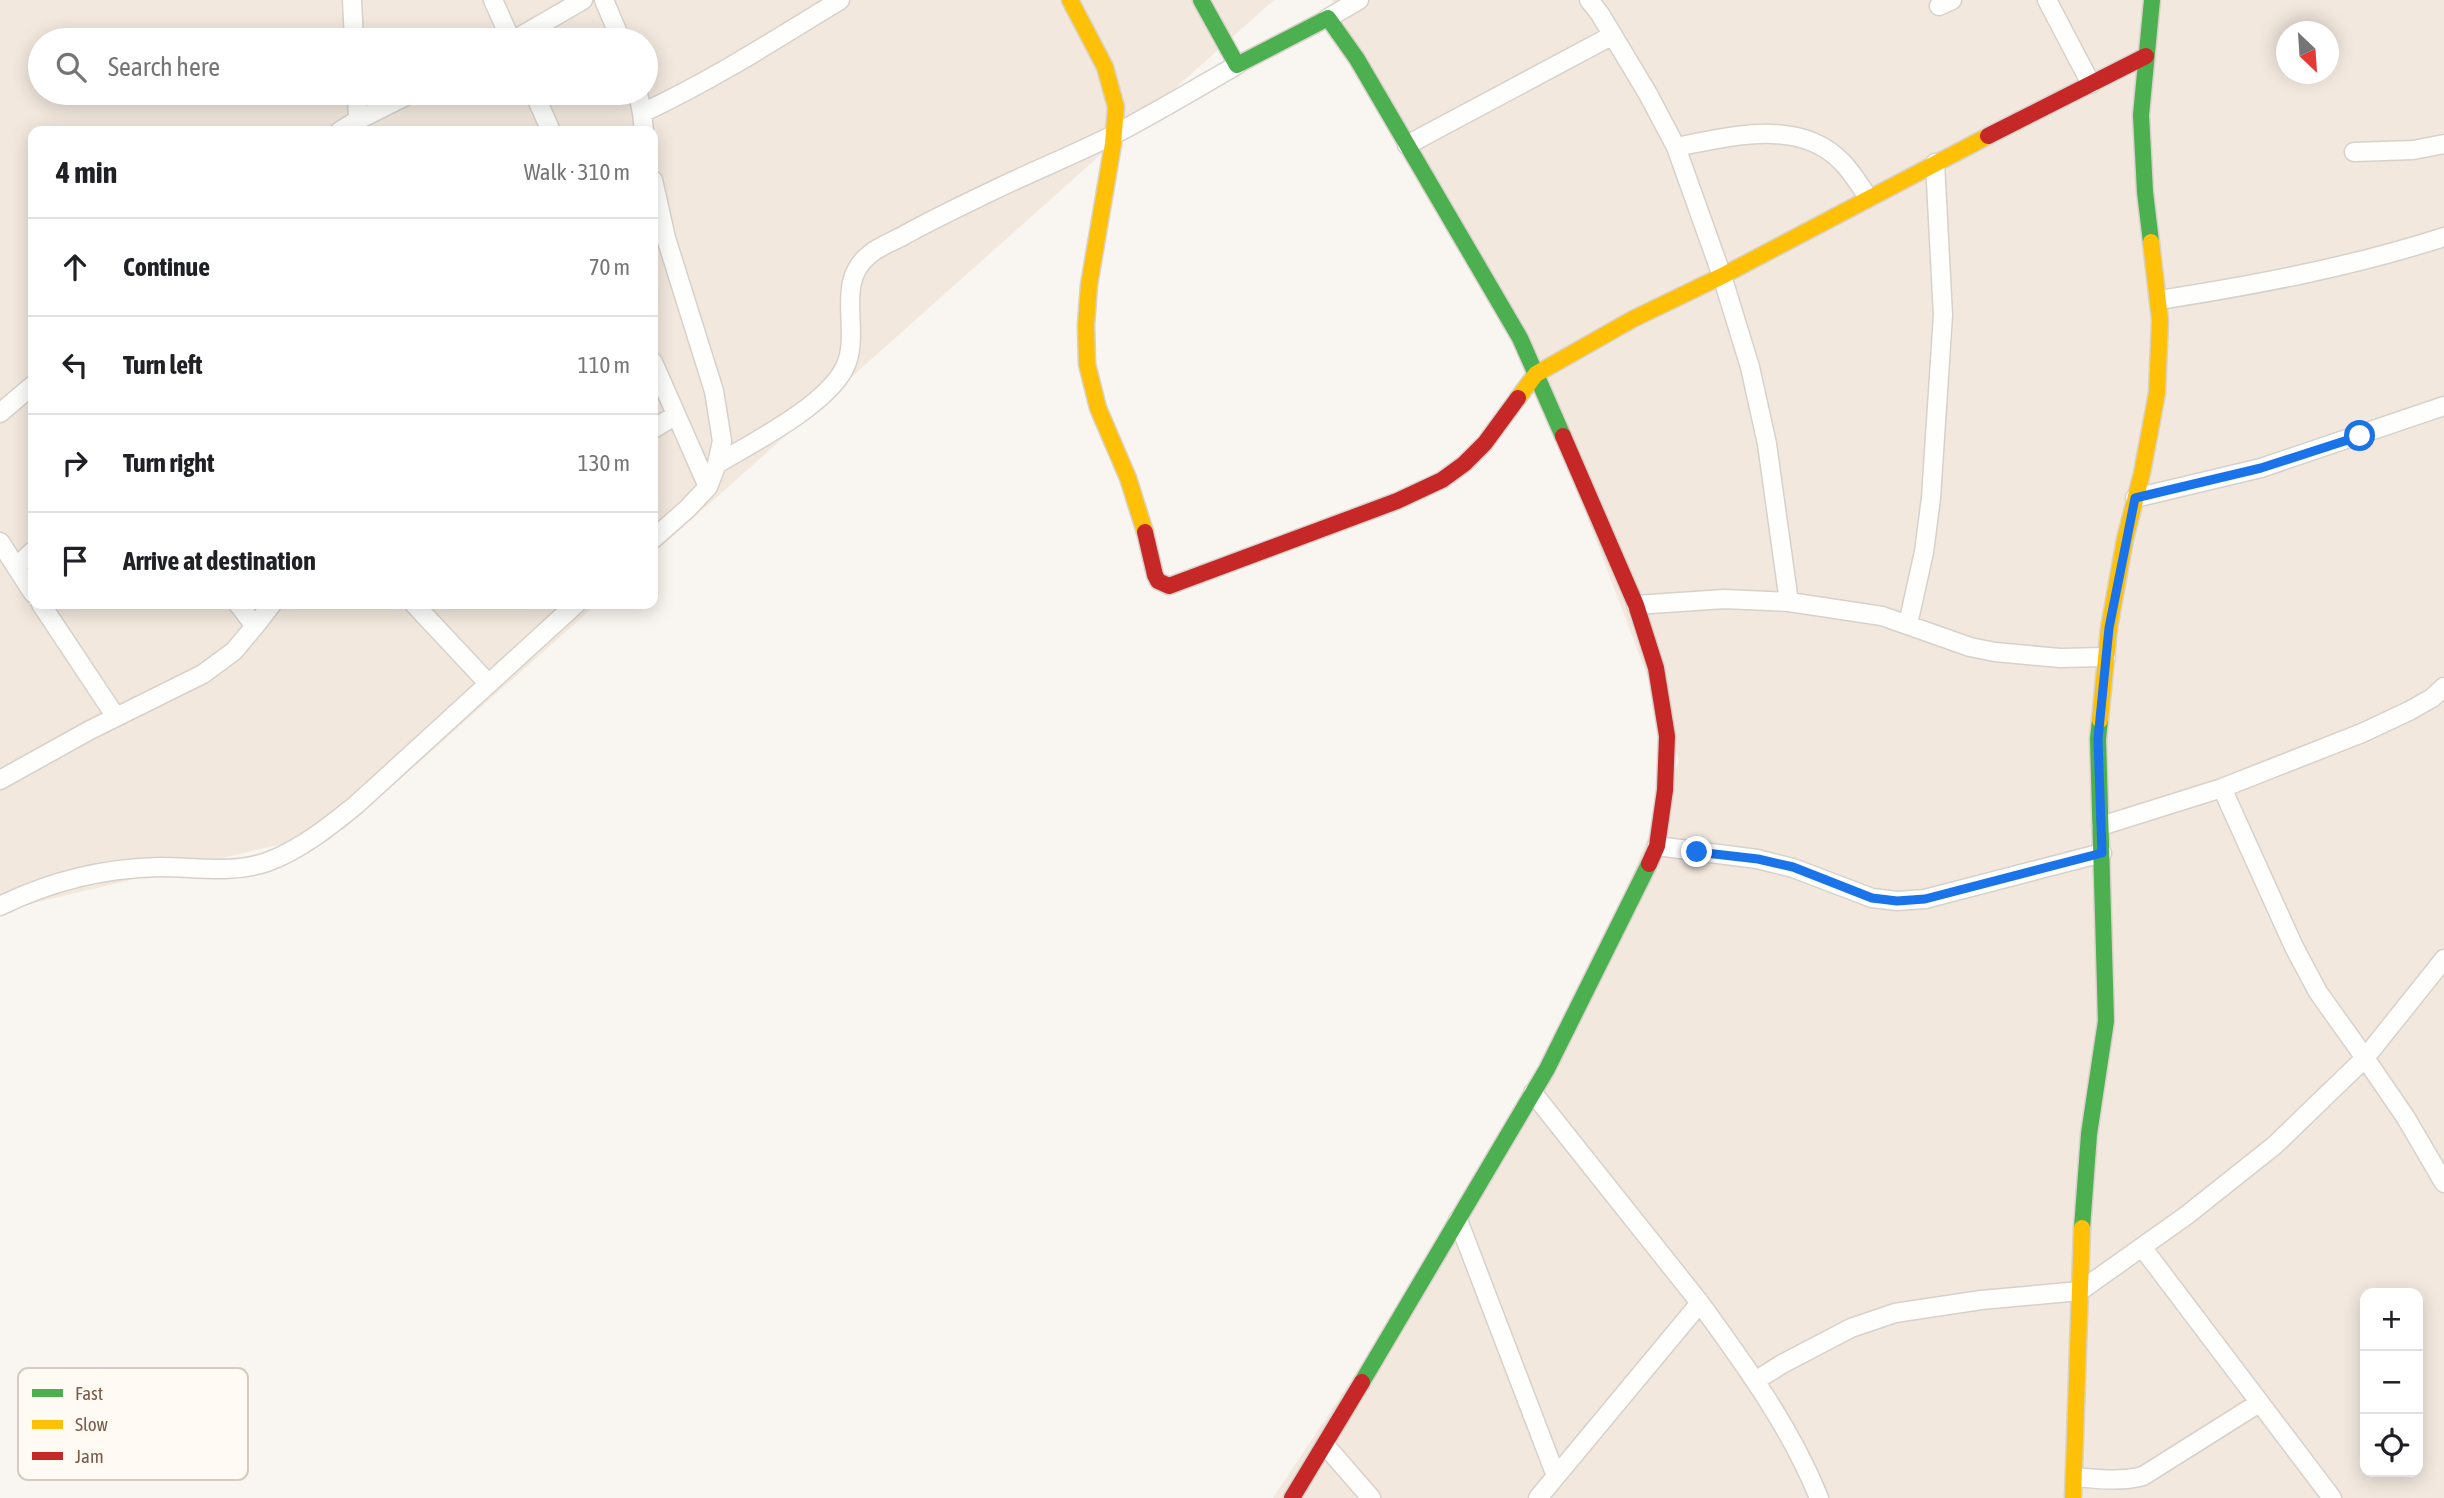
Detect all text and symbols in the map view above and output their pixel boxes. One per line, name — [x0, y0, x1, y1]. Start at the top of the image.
north arrow — [2276, 21, 2339, 84]
search box — [28, 28, 658, 105]
icon: search — [52, 48, 90, 86]
text: Search here — [108, 52, 220, 82]
text: 4 min — [56, 155, 117, 189]
text: Walk · 310 m — [524, 159, 630, 185]
icon: ahead — [56, 248, 94, 286]
text: Continue — [123, 252, 210, 282]
text: 70 m — [589, 254, 630, 280]
icon: left — [56, 346, 94, 384]
text: Turn left — [123, 350, 203, 380]
text: 110 m — [578, 352, 630, 378]
route start — [2344, 420, 2375, 451]
icon: right — [56, 444, 94, 482]
text: Turn right — [123, 448, 214, 478]
text: 130 m — [578, 450, 630, 476]
icon: arrive — [56, 542, 94, 580]
text: Arrive at destination — [123, 546, 316, 576]
route end — [1681, 836, 1712, 867]
map controls — [2360, 1288, 2423, 1477]
button: + — [2360, 1288, 2423, 1351]
button: − — [2360, 1351, 2423, 1414]
legend — [18, 1368, 248, 1480]
text: Fast — [75, 1382, 103, 1404]
text: Slow — [75, 1413, 109, 1435]
button: locate — [2360, 1414, 2423, 1477]
text: Jam — [75, 1445, 104, 1467]

